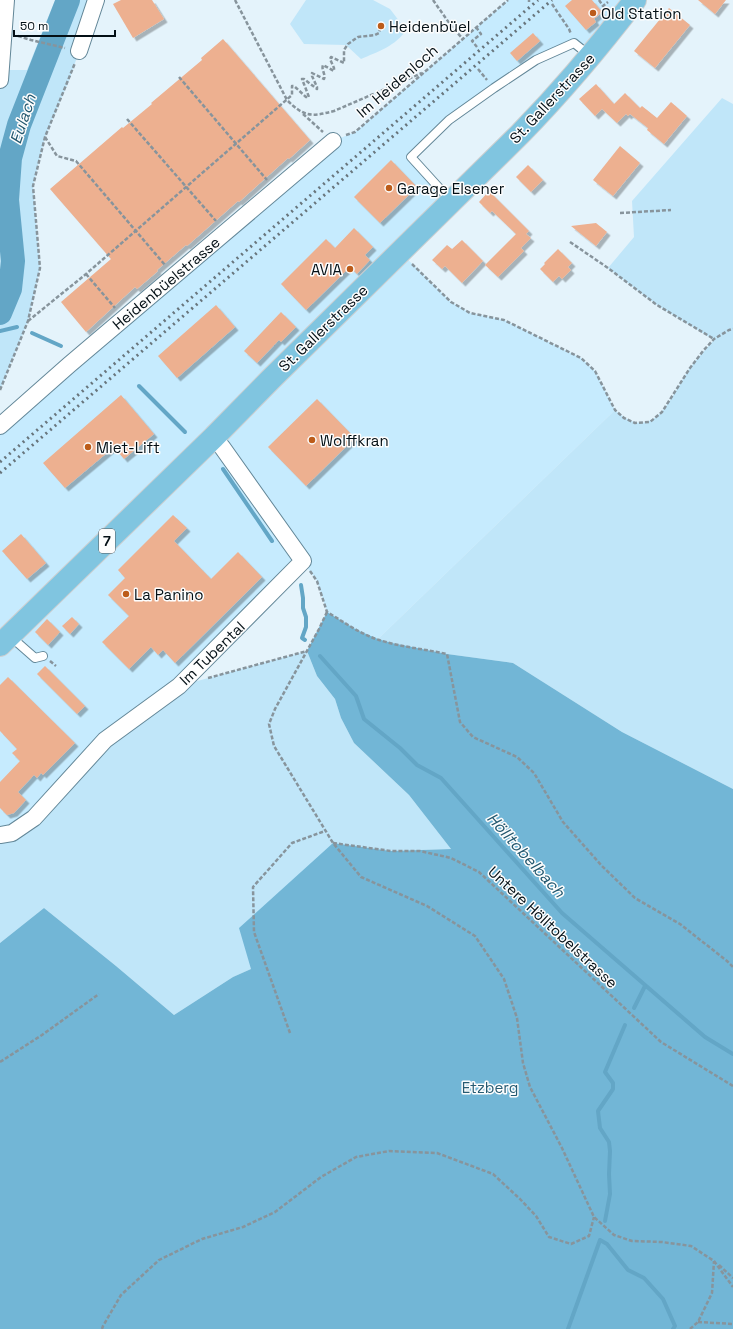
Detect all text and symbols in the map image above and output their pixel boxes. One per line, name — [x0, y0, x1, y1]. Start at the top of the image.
place label: Old Station — [601, 4, 681, 23]
marker: Old Station — [588, 8, 598, 18]
scale bar — [14, 12, 115, 38]
place label: Heidenbüel — [389, 17, 471, 36]
text: 50 m — [20, 18, 48, 34]
marker: Heidenbüel — [376, 21, 386, 31]
street label: Im Heidenloch — [352, 40, 442, 122]
street label: St. Gallerstrasse — [505, 49, 599, 147]
water label: Eulach — [5, 90, 41, 147]
place label: Garage Elsener — [397, 179, 505, 198]
marker: Garage Elsener — [384, 183, 394, 193]
street label: Heidenbüelstrasse — [108, 232, 224, 334]
place label: AVIA — [311, 260, 343, 279]
marker: AVIA — [345, 264, 355, 274]
street label: St. Gallerstrasse — [274, 281, 372, 375]
place label: Wolffkran — [320, 431, 389, 450]
marker: Wolffkran — [307, 435, 317, 445]
place label: Miet-Lift — [96, 438, 160, 457]
marker: Miet-Lift — [83, 442, 93, 452]
road number: 7 — [99, 529, 115, 553]
place label: La Panino — [134, 585, 203, 604]
marker: La Panino — [121, 589, 131, 599]
street label: Im Tubental — [175, 617, 249, 689]
water label: Hölltobelbach — [482, 808, 571, 903]
street label: Untere Hölltobelstrasse — [484, 862, 622, 992]
park label: Etzberg — [462, 1078, 518, 1097]

